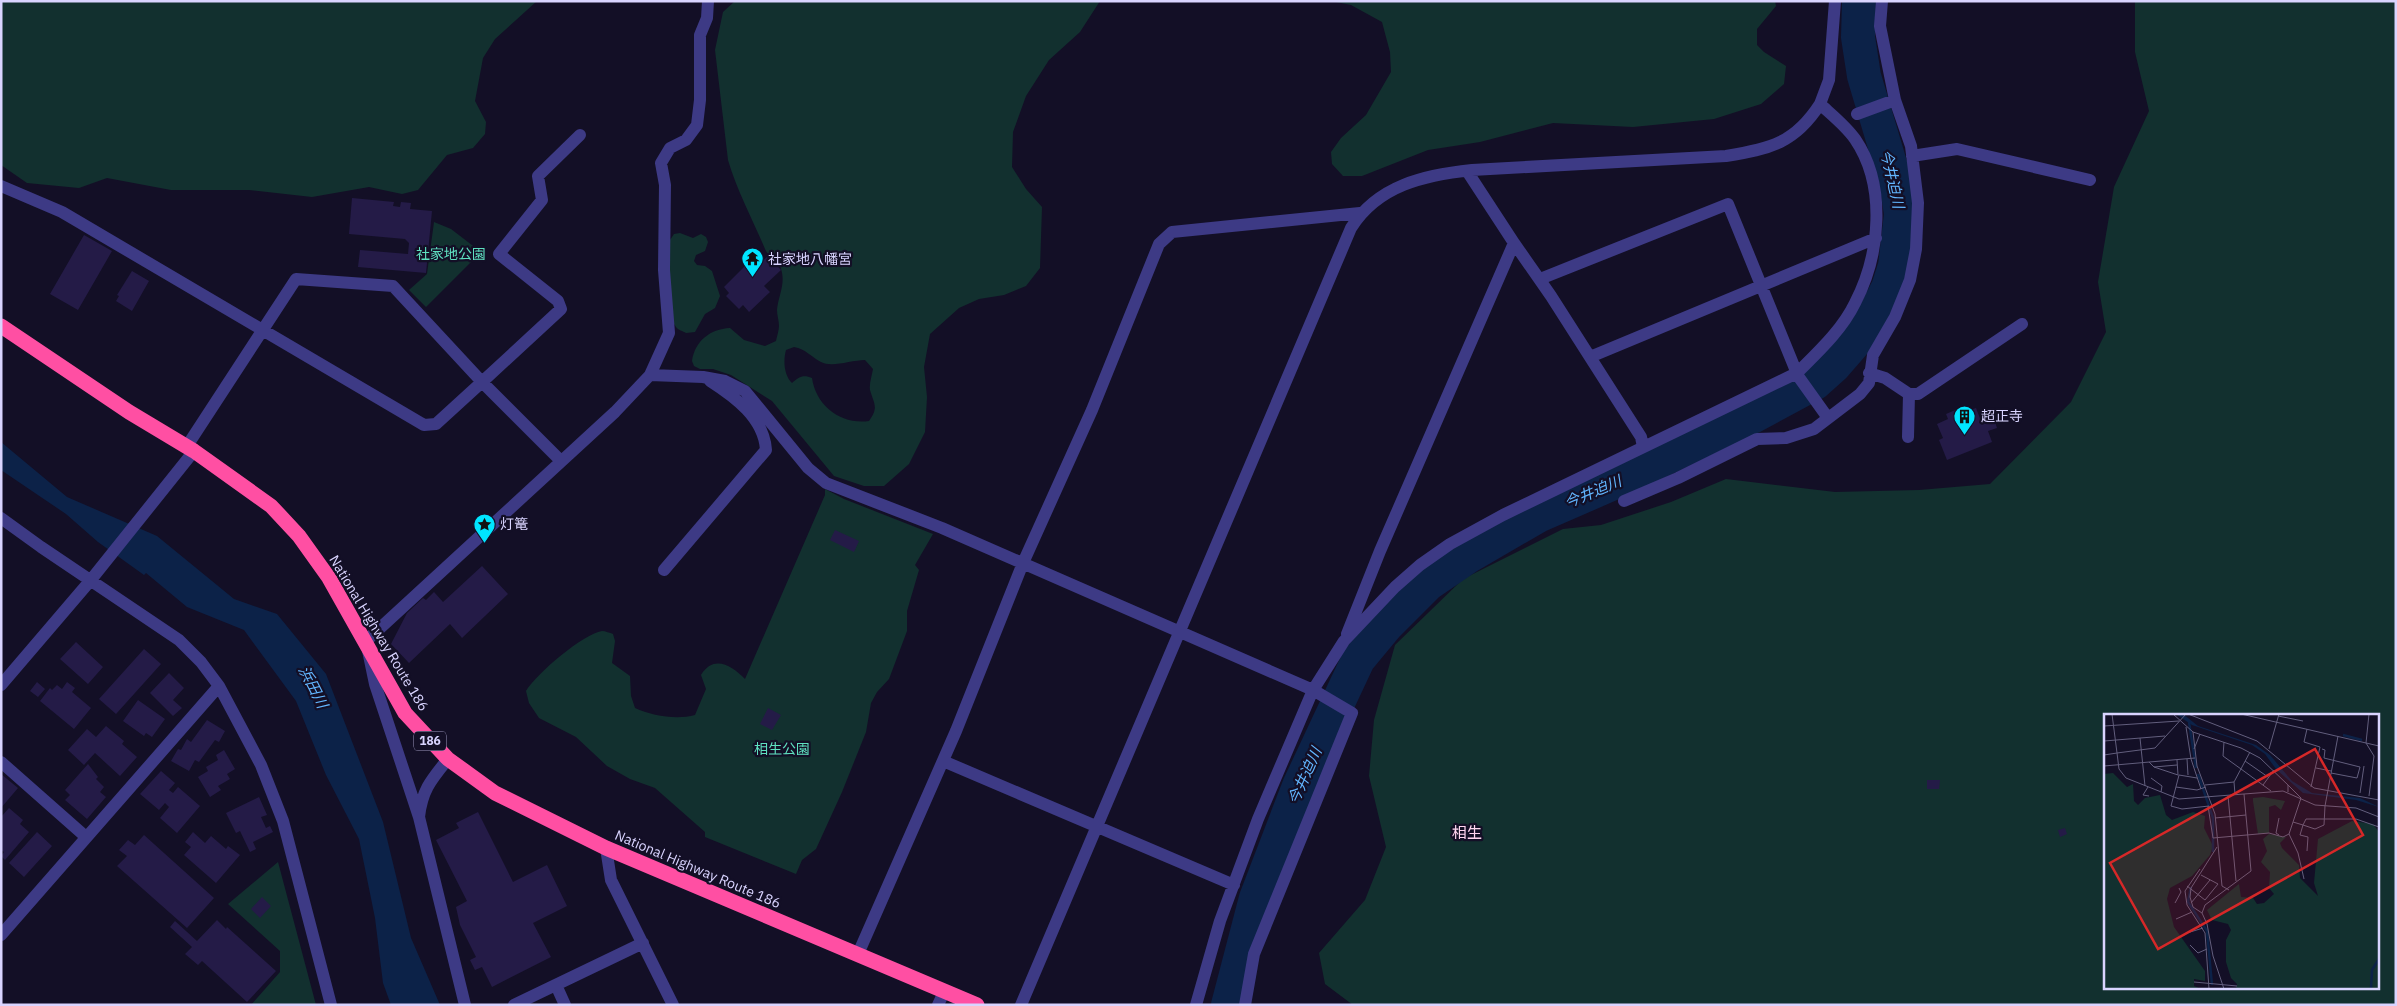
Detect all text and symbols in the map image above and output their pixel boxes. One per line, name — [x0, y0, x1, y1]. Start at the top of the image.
water label: 今井迫川 — [1876, 148, 1909, 212]
park label: 社家地公園 — [416, 245, 486, 263]
temple icon: 社家地八幡宮 — [740, 247, 764, 278]
place label: 社家地八幡宮 — [768, 250, 852, 268]
building icon: 超正寺 — [1953, 404, 1977, 435]
place label: 超正寺 — [1981, 407, 2023, 425]
water label: 今井迫川 — [1561, 470, 1626, 512]
place icon: 灯篭 — [472, 512, 496, 543]
place label: 灯篭 — [500, 515, 528, 533]
street label: National Highway Route 186 — [325, 552, 433, 714]
water label: 浜田川 — [295, 662, 333, 713]
inset map — [2104, 714, 2380, 988]
road number: 186 — [414, 731, 446, 750]
park label: 相生公園 — [754, 740, 810, 758]
water label: 今井迫川 — [1284, 743, 1326, 807]
district label: 相生 — [1452, 823, 1482, 842]
street label: National Highway Route 186 — [612, 826, 784, 912]

